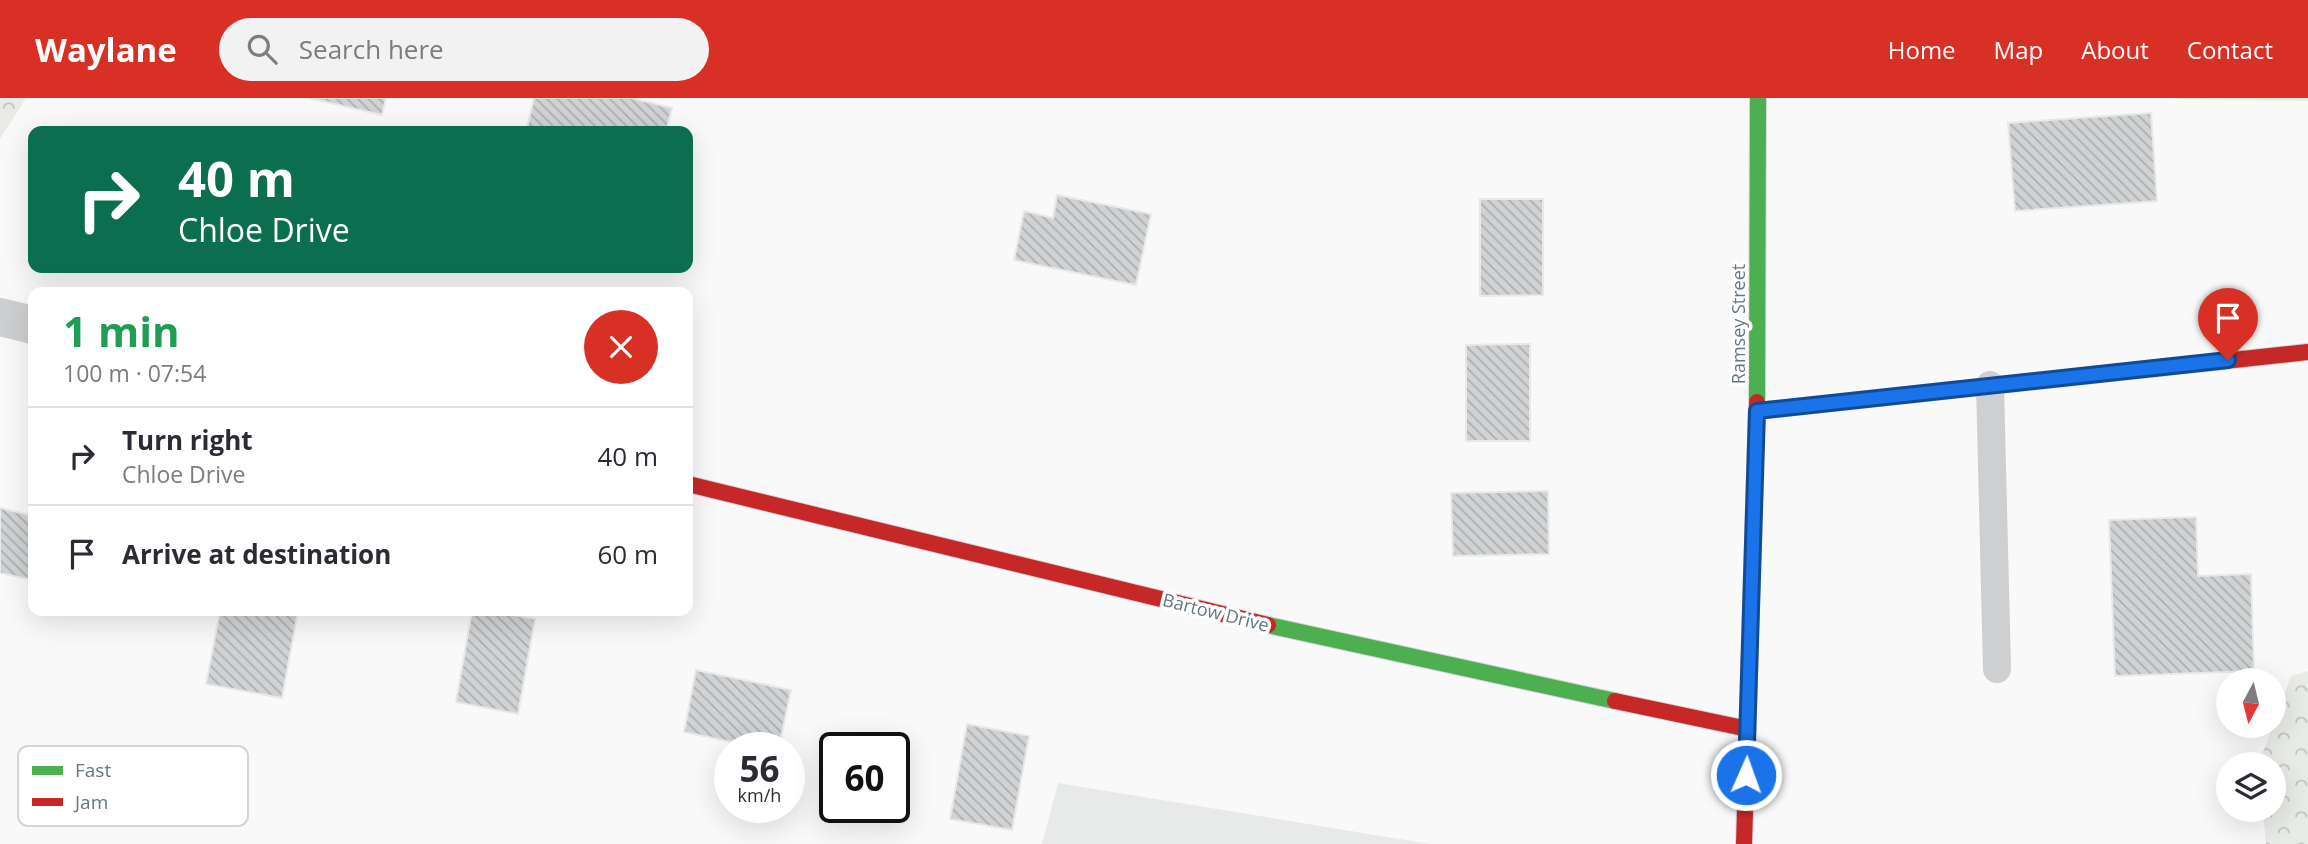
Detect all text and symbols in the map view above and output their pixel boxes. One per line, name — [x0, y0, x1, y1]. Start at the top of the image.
search box — [219, 18, 709, 81]
text: Waylane — [35, 27, 177, 72]
icon: search — [243, 30, 281, 68]
text: Search here — [299, 31, 444, 67]
text: Home — [1888, 33, 1956, 66]
text: Map — [1994, 33, 2043, 66]
text: About — [2081, 33, 2149, 66]
text: Contact — [2187, 33, 2273, 66]
text: 40 m — [178, 145, 295, 211]
icon: right — [63, 154, 154, 245]
text: Chloe Drive — [178, 208, 350, 251]
street label: Ramsey Street — [1726, 264, 1750, 384]
pin — [2198, 288, 2258, 360]
icon: arrive — [2209, 299, 2247, 337]
text: 1 min — [63, 302, 180, 359]
button: close — [584, 310, 658, 384]
text: 100 m · 07:54 — [63, 357, 206, 389]
text: Turn right — [122, 422, 253, 458]
icon: right — [63, 437, 101, 475]
text: 40 m — [597, 438, 658, 474]
text: Chloe Drive — [122, 458, 245, 490]
icon: arrive — [63, 535, 101, 573]
text: Arrive at destination — [122, 536, 391, 572]
text: 60 m — [597, 536, 658, 572]
street label: Bartow Drive — [1160, 587, 1272, 637]
north arrow — [2216, 668, 2286, 738]
map controls — [2216, 668, 2286, 822]
speed limit sign: 60 — [819, 732, 910, 823]
position arrow — [1709, 738, 1783, 812]
text: 56 — [739, 745, 780, 792]
legend — [18, 746, 248, 826]
button: layers — [2216, 752, 2286, 822]
text: Fast — [75, 757, 111, 783]
text: km/h — [738, 783, 781, 807]
text: Jam — [73, 789, 108, 815]

